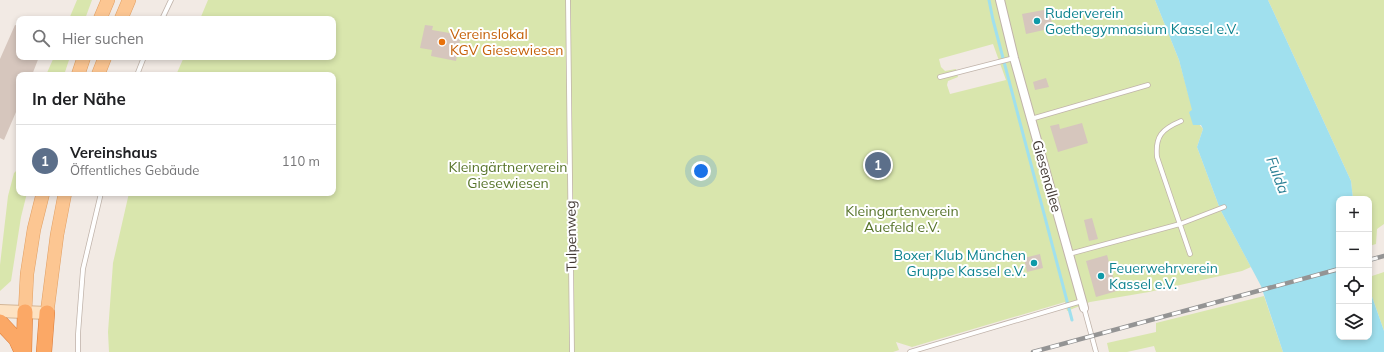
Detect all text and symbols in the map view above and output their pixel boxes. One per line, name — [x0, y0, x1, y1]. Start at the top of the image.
place label: Ruderverein Goethegymnasium Kassel e.V. — [1045, 4, 1239, 38]
search box — [16, 16, 336, 60]
marker: Ruderverein Goethegymnasium Kassel e.V. — [1032, 16, 1042, 26]
place label: Vereinslokal KGV Giesewiesen — [450, 25, 564, 59]
icon: search — [30, 27, 52, 49]
text: Hier suchen — [62, 29, 144, 48]
marker: Vereinslokal KGV Giesewiesen — [437, 37, 447, 47]
text: In der Nähe — [32, 88, 126, 109]
street label: Giesenallee — [1028, 138, 1066, 214]
text: Vereinshaus — [70, 143, 157, 162]
pin: 1 — [865, 150, 891, 180]
text: 1 — [41, 153, 49, 169]
text: 110 m — [282, 153, 320, 169]
water label: Fulda — [1262, 154, 1294, 196]
park label: Kleingärtnerverein Giesewiesen — [449, 158, 567, 192]
your location — [691, 161, 711, 181]
text: Öffentliches Gebäude — [70, 162, 199, 178]
map controls — [1336, 196, 1372, 340]
button: + — [1336, 196, 1372, 232]
street label: Tulpenweg — [561, 200, 581, 272]
park label: Kleingartenverein Auefeld e.V. — [845, 202, 959, 236]
button: − — [1336, 232, 1372, 268]
place label: Boxer Klub München Gruppe Kassel e.V. — [893, 246, 1026, 280]
marker: Boxer Klub München Gruppe Kassel e.V. — [1029, 258, 1039, 268]
place label: Feuerwehrverein Kassel e.V. — [1109, 259, 1218, 293]
button: locate — [1336, 268, 1372, 304]
marker: Feuerwehrverein Kassel e.V. — [1096, 271, 1106, 281]
button: layers — [1336, 304, 1372, 340]

